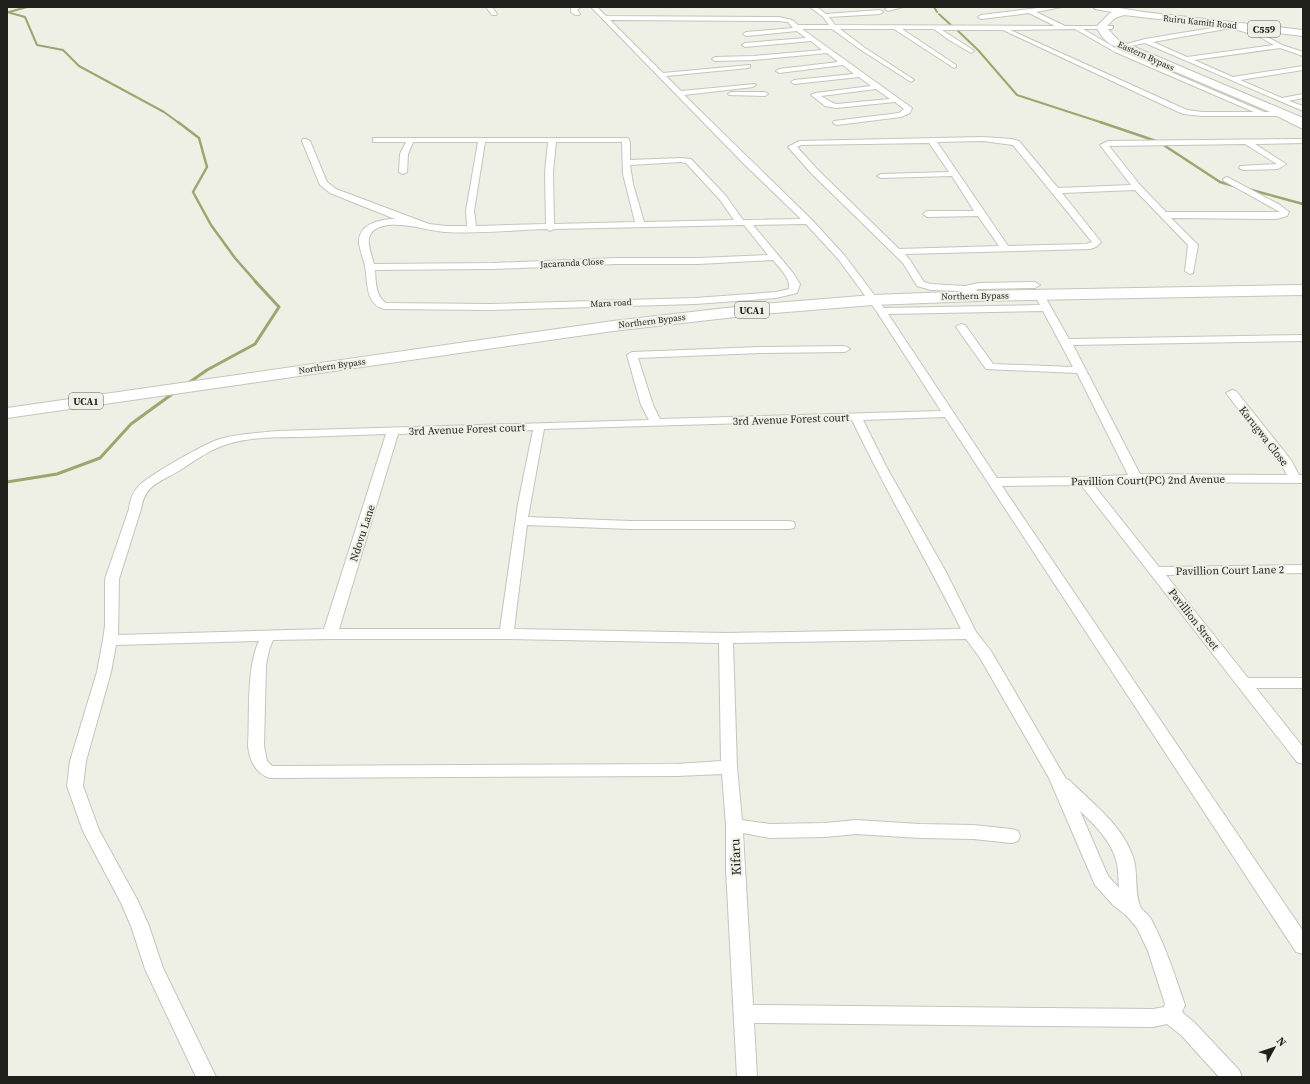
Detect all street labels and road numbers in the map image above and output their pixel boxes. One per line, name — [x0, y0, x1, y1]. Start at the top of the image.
street label: Ruiru Kamiti Road — [1162, 12, 1238, 32]
road number: C559 — [1248, 21, 1280, 37]
street label: Eastern Bypass — [1116, 38, 1176, 74]
street label: Jacaranda Close — [539, 255, 605, 271]
street label: Northern Bypass — [941, 289, 1009, 303]
street label: Mara road — [590, 296, 632, 310]
road number: UCA1 — [735, 302, 769, 318]
street label: Northern Bypass — [618, 311, 686, 331]
street label: Northern Bypass — [298, 355, 366, 377]
road number: UCA1 — [69, 393, 103, 409]
street label: Karugwa Close — [1235, 403, 1292, 470]
street label: 3rd Avenue Forest court — [732, 410, 850, 429]
street label: 3rd Avenue Forest court — [408, 420, 526, 439]
street label: Pavillion Court(PC) 2nd Avenue — [1071, 472, 1226, 489]
street label: Ndovu Lane — [346, 502, 379, 564]
street label: Pavillion Court Lane 2 — [1176, 562, 1285, 579]
street label: Pavillion Street — [1165, 585, 1223, 654]
street label: Kifaru — [726, 838, 745, 876]

